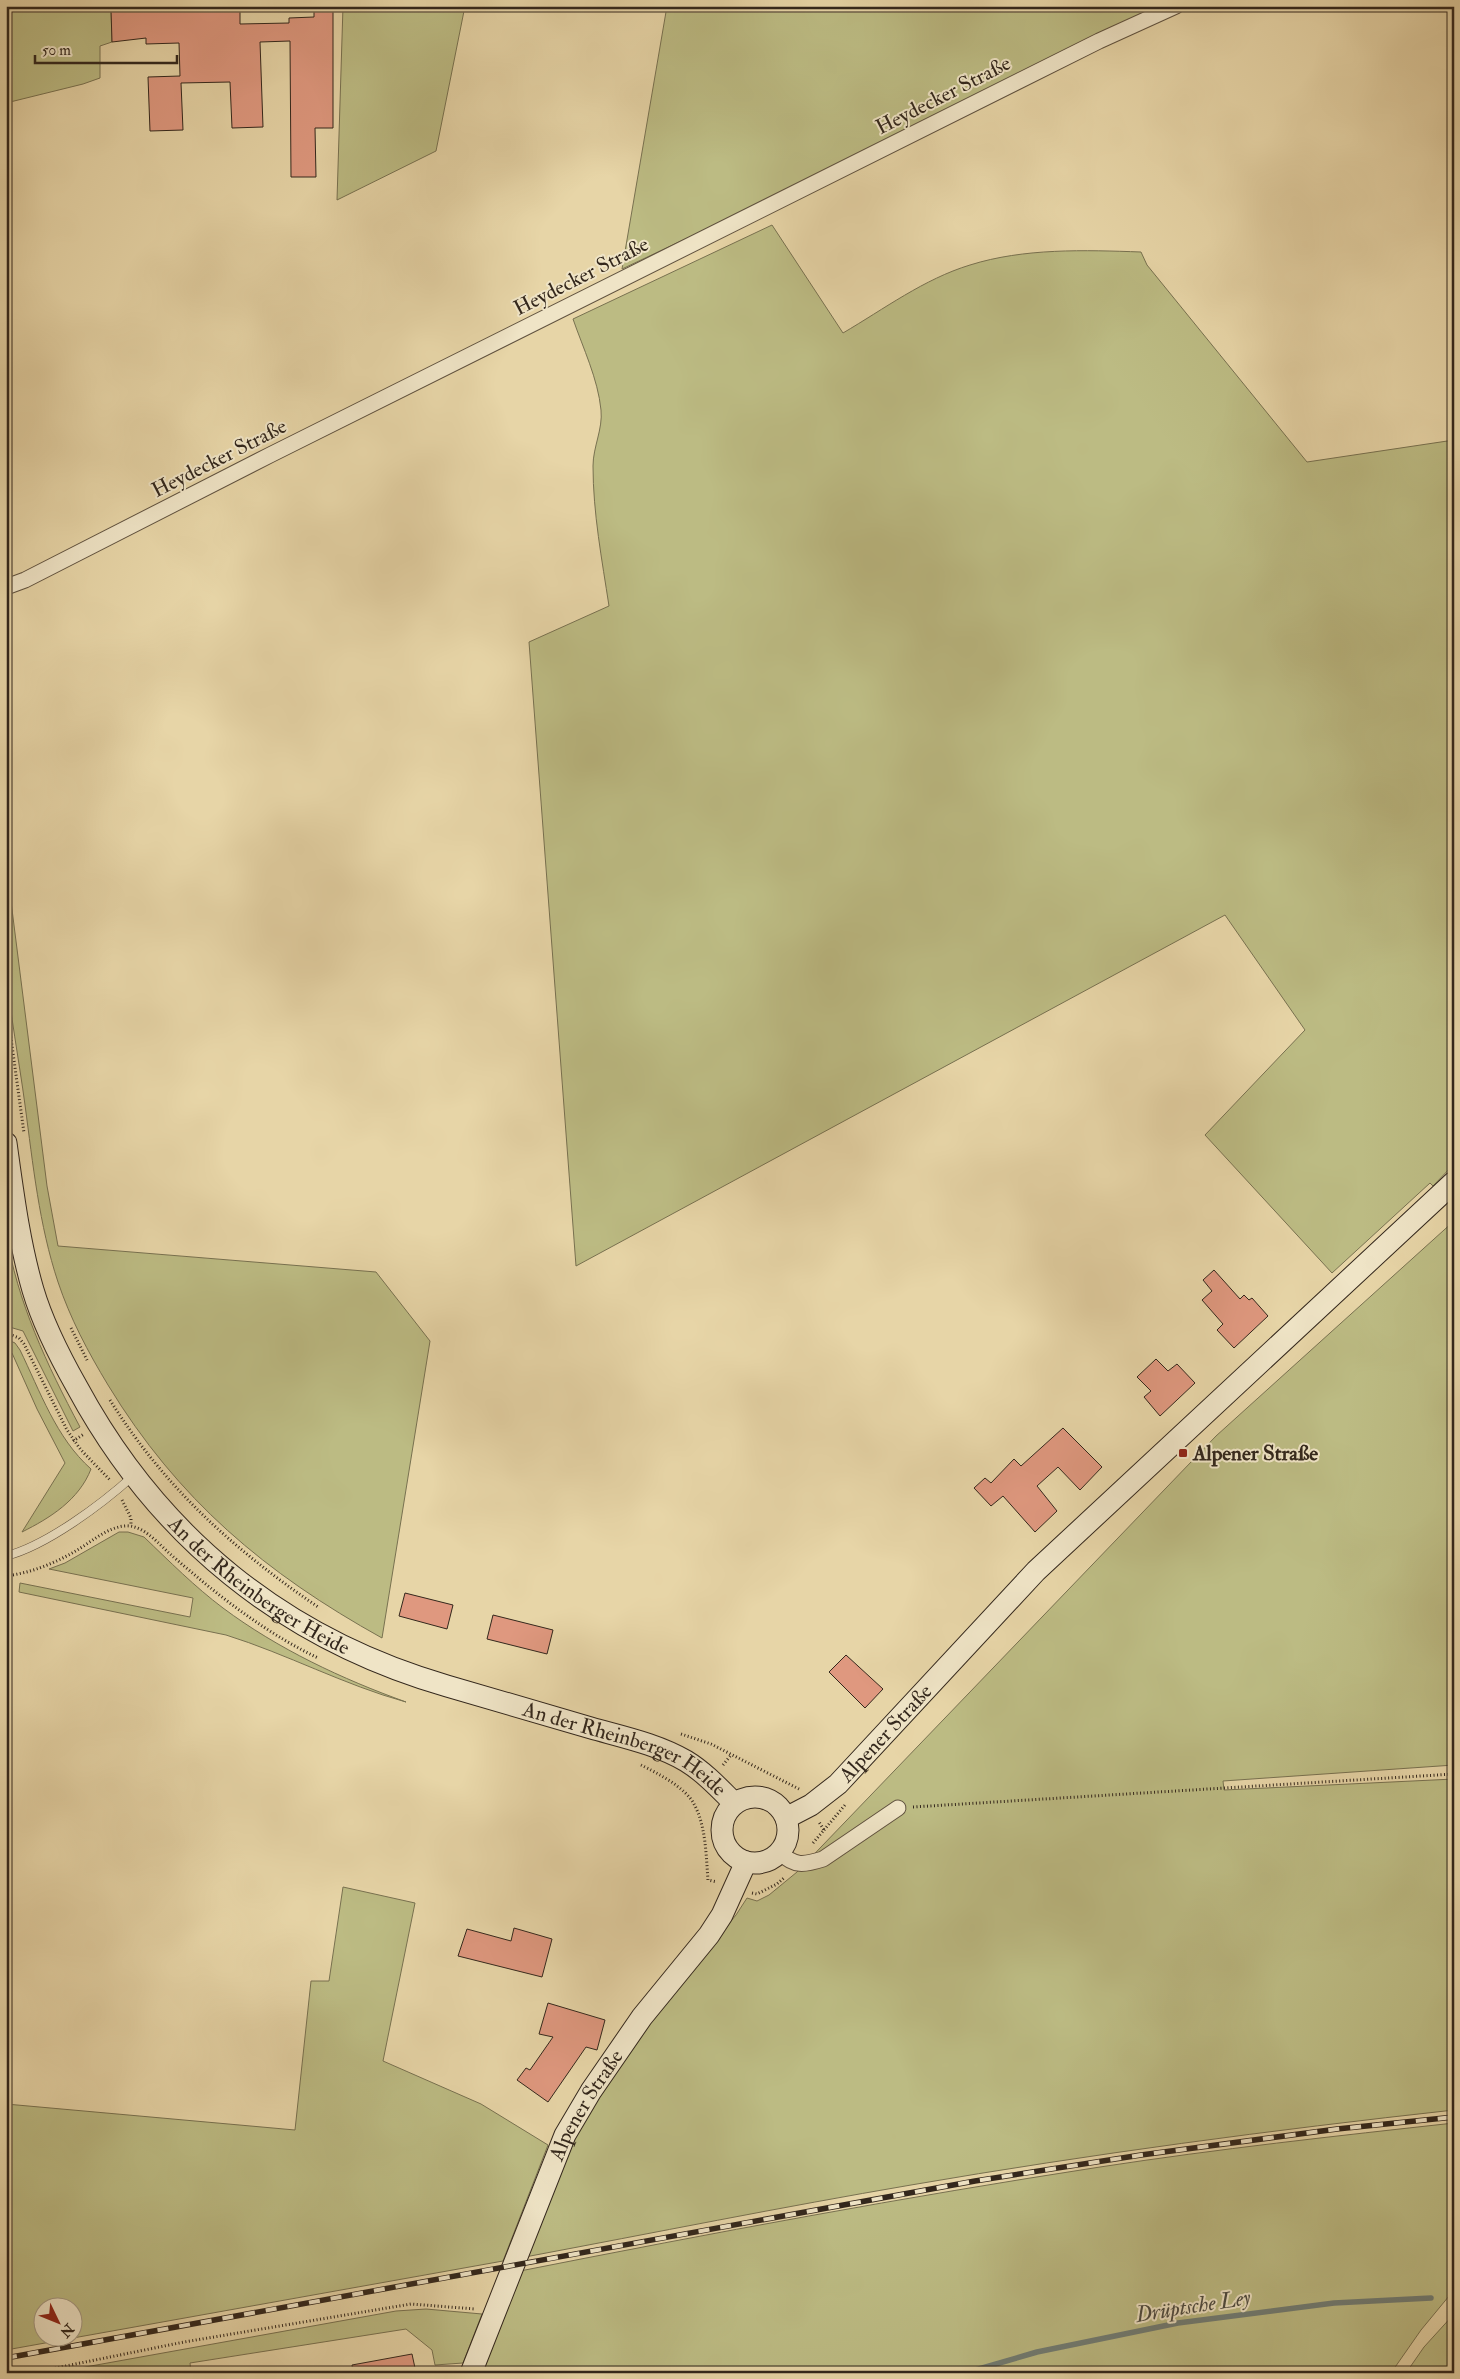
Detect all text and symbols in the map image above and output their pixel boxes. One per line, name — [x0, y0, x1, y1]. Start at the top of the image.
scale bar — [35, 32, 178, 64]
text: 50 m — [42, 41, 71, 60]
street label: Heydecker Straße — [871, 50, 1016, 141]
street label: Heydecker Straße — [509, 231, 654, 322]
street label: Heydecker Straße — [147, 413, 292, 504]
place label: Alpener Straße — [1192, 1440, 1318, 1467]
marker: Alpener Straße — [1177, 1447, 1189, 1459]
street label: An der Rheinberger Heide — [161, 1510, 354, 1661]
street label: Alpener Straße — [833, 1678, 938, 1789]
street label: An der Rheinberger Heide — [519, 1696, 733, 1802]
street label: Alpener Straße — [543, 2044, 630, 2166]
water label: Drüptsche Ley — [1133, 2283, 1253, 2329]
north arrow — [32, 2296, 82, 2346]
text: N — [56, 2319, 78, 2341]

